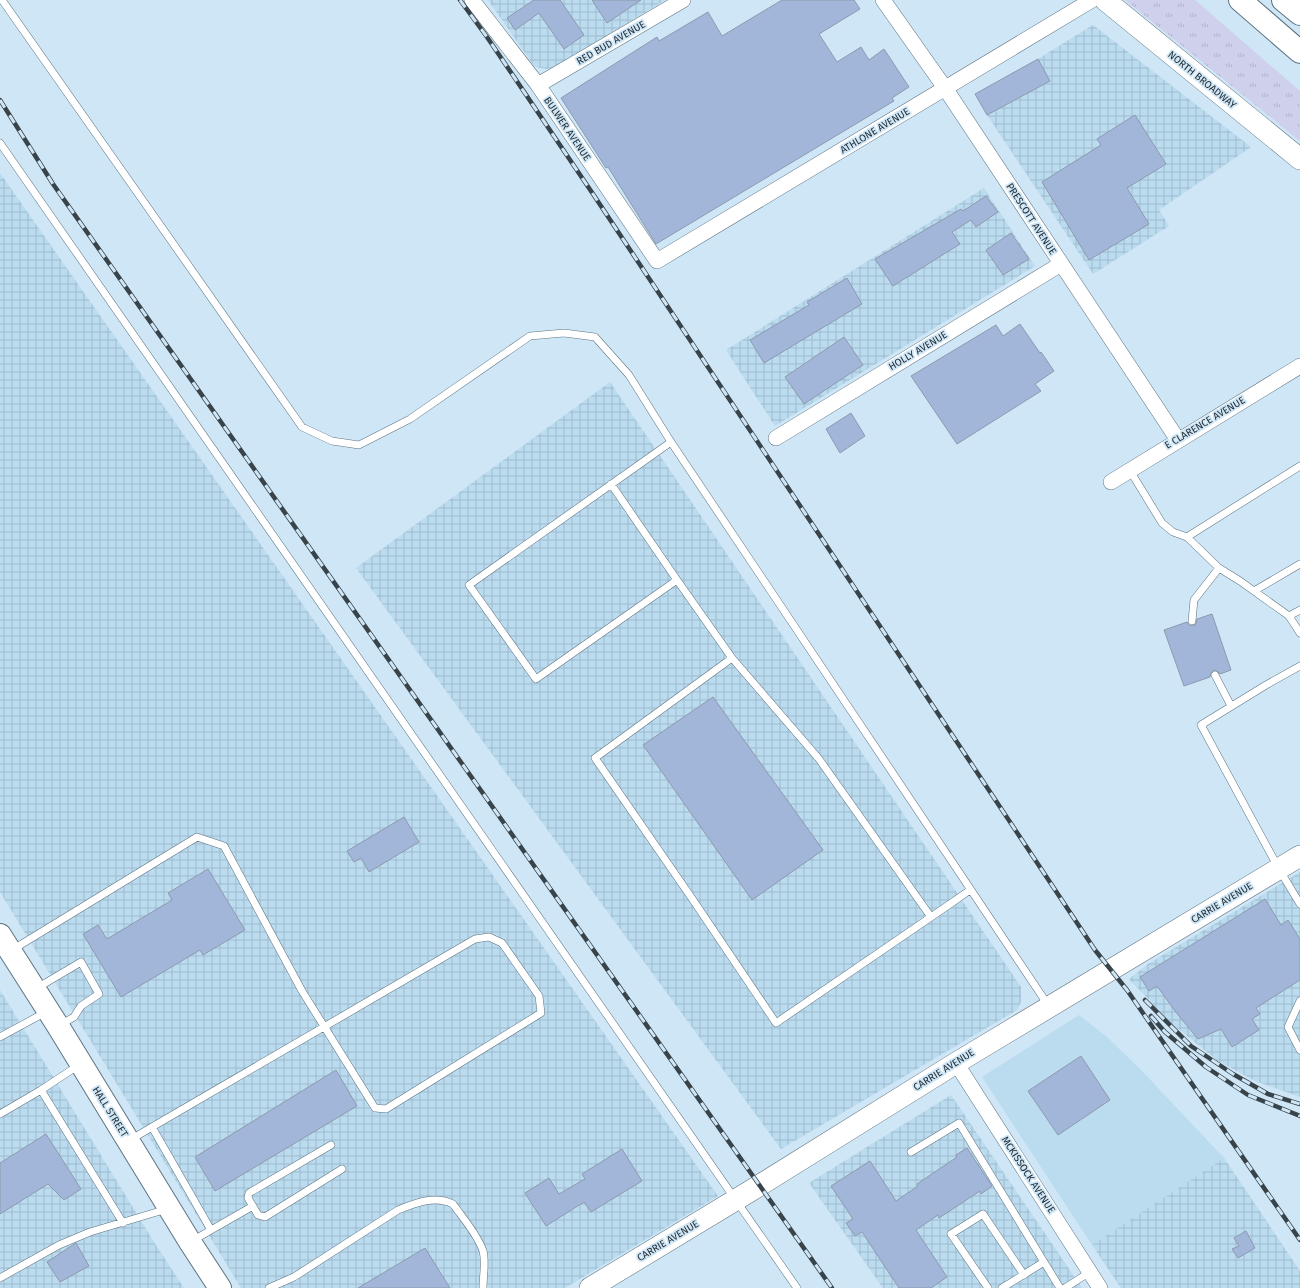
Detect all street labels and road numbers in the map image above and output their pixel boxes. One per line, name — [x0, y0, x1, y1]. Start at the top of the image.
street label: RED BUD AVENUE — [574, 18, 648, 68]
street label: NORTH BROADWAY — [1165, 49, 1239, 111]
street label: BULWER AVENUE — [541, 95, 593, 163]
street label: ATHLONE AVENUE — [838, 106, 912, 156]
street label: PRESCOTT AVENUE — [1003, 181, 1059, 257]
street label: HOLLY AVENUE — [887, 329, 949, 373]
street label: E CLARENCE AVENUE — [1163, 394, 1247, 452]
street label: CARRIE AVENUE — [1189, 880, 1255, 926]
street label: CARRIE AVENUE — [911, 1046, 977, 1094]
street label: HALL STREET — [90, 1084, 131, 1140]
street label: MCKISSOCK AVENUE — [999, 1134, 1057, 1216]
street label: CARRIE AVENUE — [635, 1218, 701, 1264]

